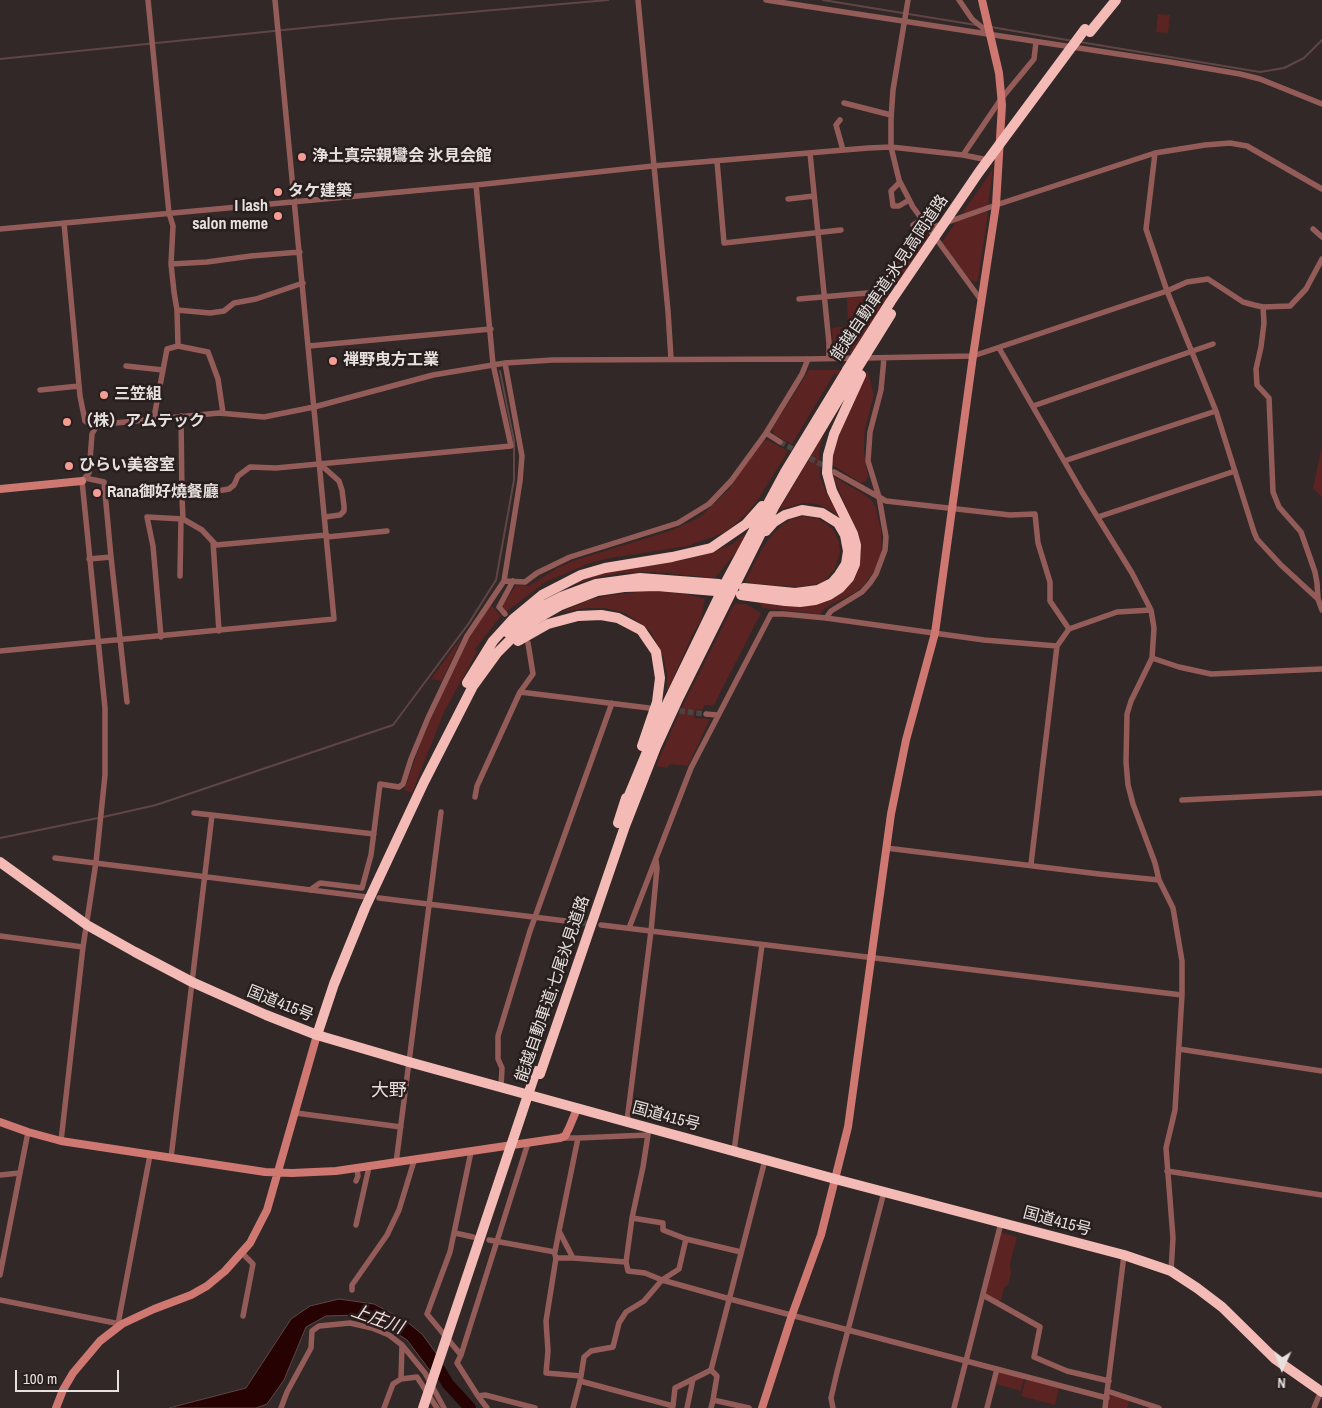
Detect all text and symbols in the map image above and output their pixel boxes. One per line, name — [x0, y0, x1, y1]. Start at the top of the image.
place label: 浄土真宗親鸞会 氷見会館 — [312, 147, 492, 167]
marker: 浄土真宗親鸞会 氷見会館 — [296, 151, 308, 163]
place label: タケ建築 — [288, 182, 352, 202]
marker: タケ建築 — [272, 186, 284, 198]
street label: 能越自動車道;氷見高岡道路 — [827, 192, 953, 364]
place label: I lash salon meme — [192, 197, 268, 235]
marker: I lash salon meme — [272, 210, 284, 222]
place label: 禅野曳方工業 — [343, 351, 439, 371]
marker: 禅野曳方工業 — [327, 355, 339, 367]
place label: 三笠組 — [114, 385, 162, 405]
marker: 三笠組 — [98, 389, 110, 401]
place label: （株）アムテック — [77, 412, 205, 432]
marker: （株）アムテック — [61, 416, 73, 428]
place label: ひらい美容室 — [79, 456, 175, 476]
marker: ひらい美容室 — [63, 460, 75, 472]
place label: Rana御好燒餐廳 — [107, 483, 219, 503]
marker: Rana御好燒餐廳 — [91, 487, 103, 499]
street label: 能越自動車道;七尾氷見道路 — [512, 893, 594, 1085]
street label: 国道415号 — [244, 982, 316, 1026]
district label: 大野 — [371, 1080, 407, 1102]
street label: 国道415号 — [630, 1099, 702, 1135]
street label: 国道415号 — [1021, 1204, 1093, 1240]
water label: 上庄川 — [348, 1301, 406, 1339]
north arrow — [1257, 1343, 1307, 1393]
scale bar — [18, 1360, 121, 1392]
text: 100 m — [23, 1368, 57, 1389]
text: N — [1277, 1374, 1286, 1392]

